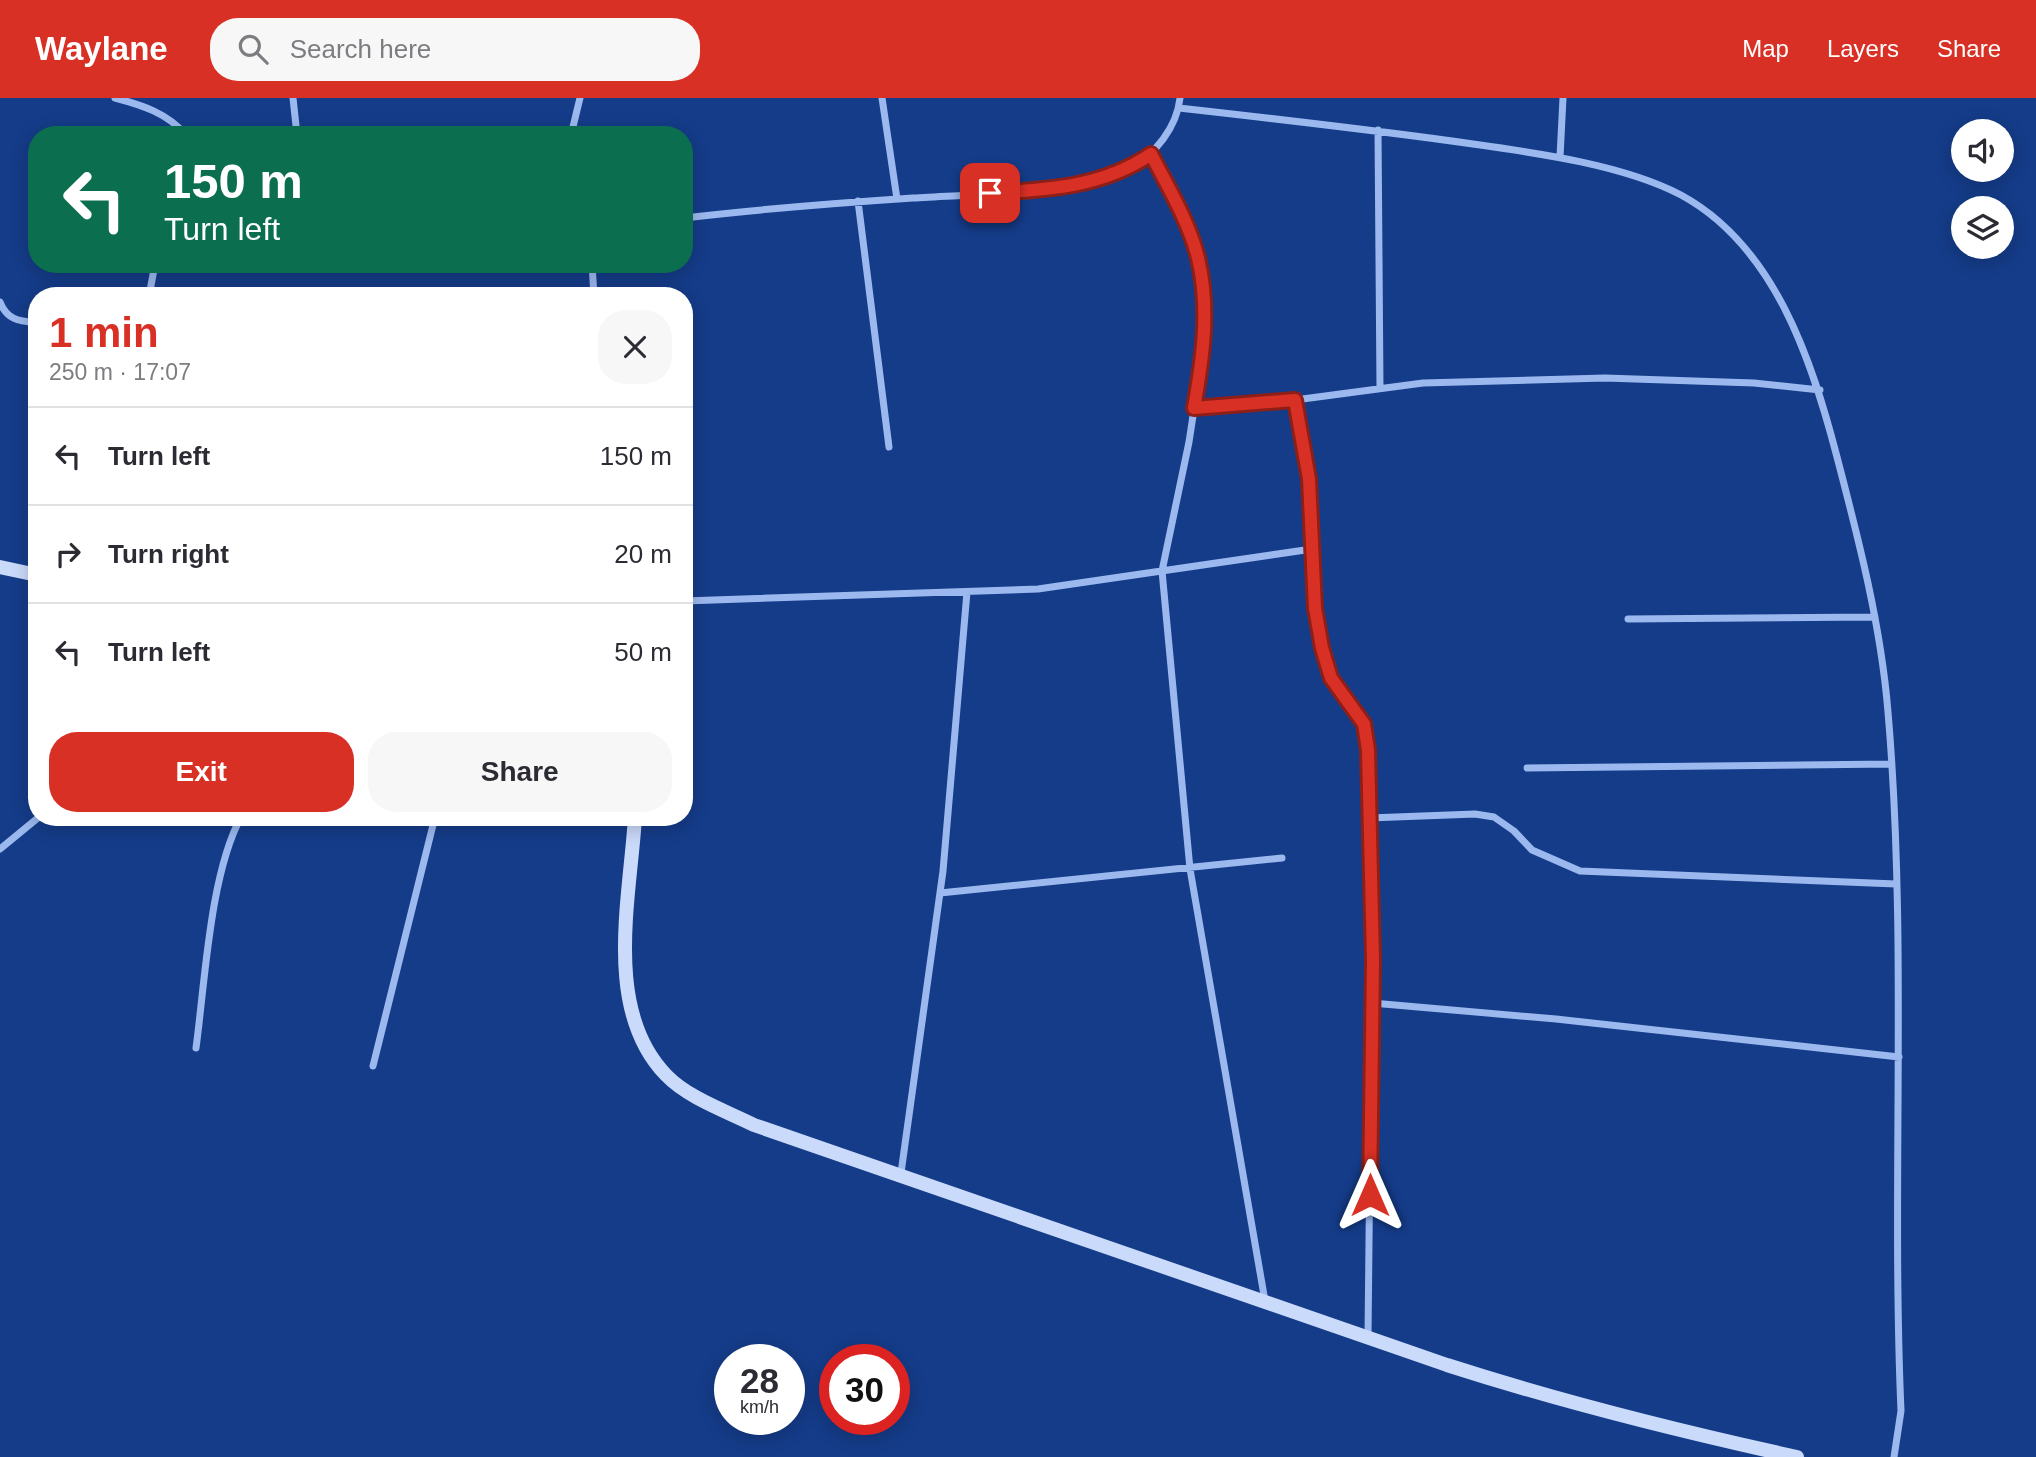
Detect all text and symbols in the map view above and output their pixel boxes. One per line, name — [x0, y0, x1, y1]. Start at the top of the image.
search box — [210, 18, 700, 81]
text: Waylane — [35, 30, 168, 67]
icon: search — [234, 30, 272, 68]
text: Search here — [290, 34, 431, 64]
text: Map — [1742, 35, 1789, 62]
text: Layers — [1827, 35, 1899, 62]
text: Share — [1937, 35, 2001, 62]
map controls — [1951, 119, 2014, 259]
button: sound — [1951, 119, 2014, 182]
icon: left — [49, 154, 140, 245]
text: 150 m — [164, 154, 303, 208]
pin — [960, 163, 1020, 223]
icon: arrive — [971, 174, 1009, 212]
button: layers — [1951, 196, 2014, 259]
text: Turn left — [164, 211, 280, 247]
text: 1 min — [49, 309, 159, 356]
button: close — [598, 310, 672, 384]
text: 250 m · 17:07 — [49, 359, 191, 385]
icon: left — [49, 437, 87, 475]
text: Turn left — [108, 441, 210, 471]
text: 150 m — [600, 441, 672, 471]
icon: right — [49, 535, 87, 573]
text: Turn right — [108, 539, 229, 569]
text: 20 m — [614, 539, 672, 569]
icon: left — [49, 633, 87, 671]
text: Turn left — [108, 637, 210, 667]
text: 50 m — [614, 637, 672, 667]
button: Exit — [49, 732, 354, 812]
button: Share — [368, 732, 672, 812]
position arrow — [1333, 1158, 1407, 1232]
speed limit sign: 30 — [819, 1344, 910, 1435]
text: 28 — [740, 1361, 779, 1400]
text: km/h — [740, 1397, 779, 1417]

